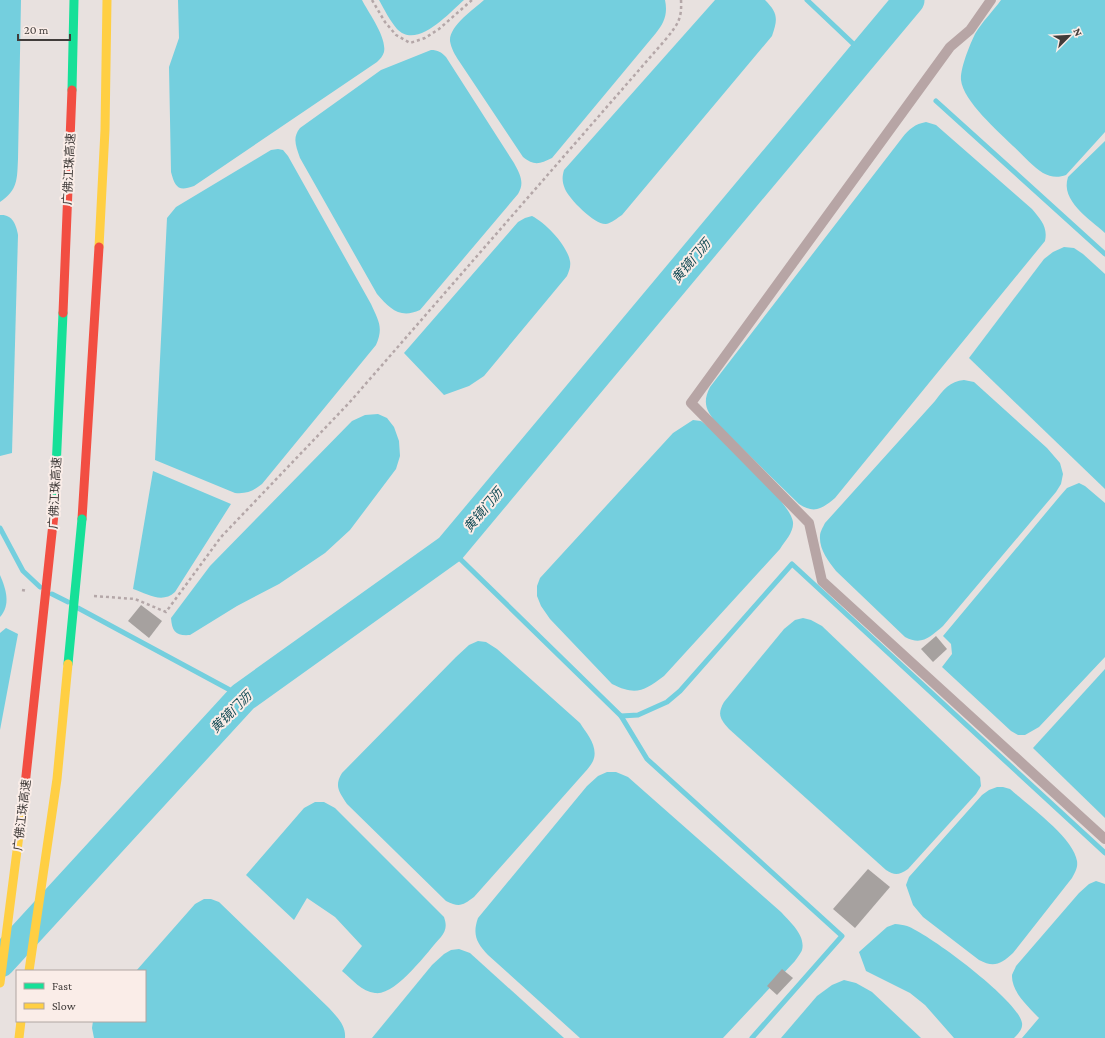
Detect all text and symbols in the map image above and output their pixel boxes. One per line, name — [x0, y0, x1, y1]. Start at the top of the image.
scale bar — [18, 16, 70, 42]
north arrow — [1049, 16, 1089, 56]
text: 20 m — [24, 23, 49, 37]
text: N — [1071, 26, 1085, 38]
street label: 广佛江珠高速 — [60, 133, 78, 205]
water label: 黄镜门沥 — [669, 235, 715, 286]
street label: 广佛江珠高速 — [46, 457, 64, 529]
water label: 黄镜门沥 — [461, 484, 507, 535]
water label: 黄镜门沥 — [207, 687, 256, 736]
street label: 广佛江珠高速 — [11, 778, 33, 852]
legend — [16, 970, 146, 1022]
text: Fast — [52, 979, 73, 993]
text: Slow — [52, 999, 76, 1013]

